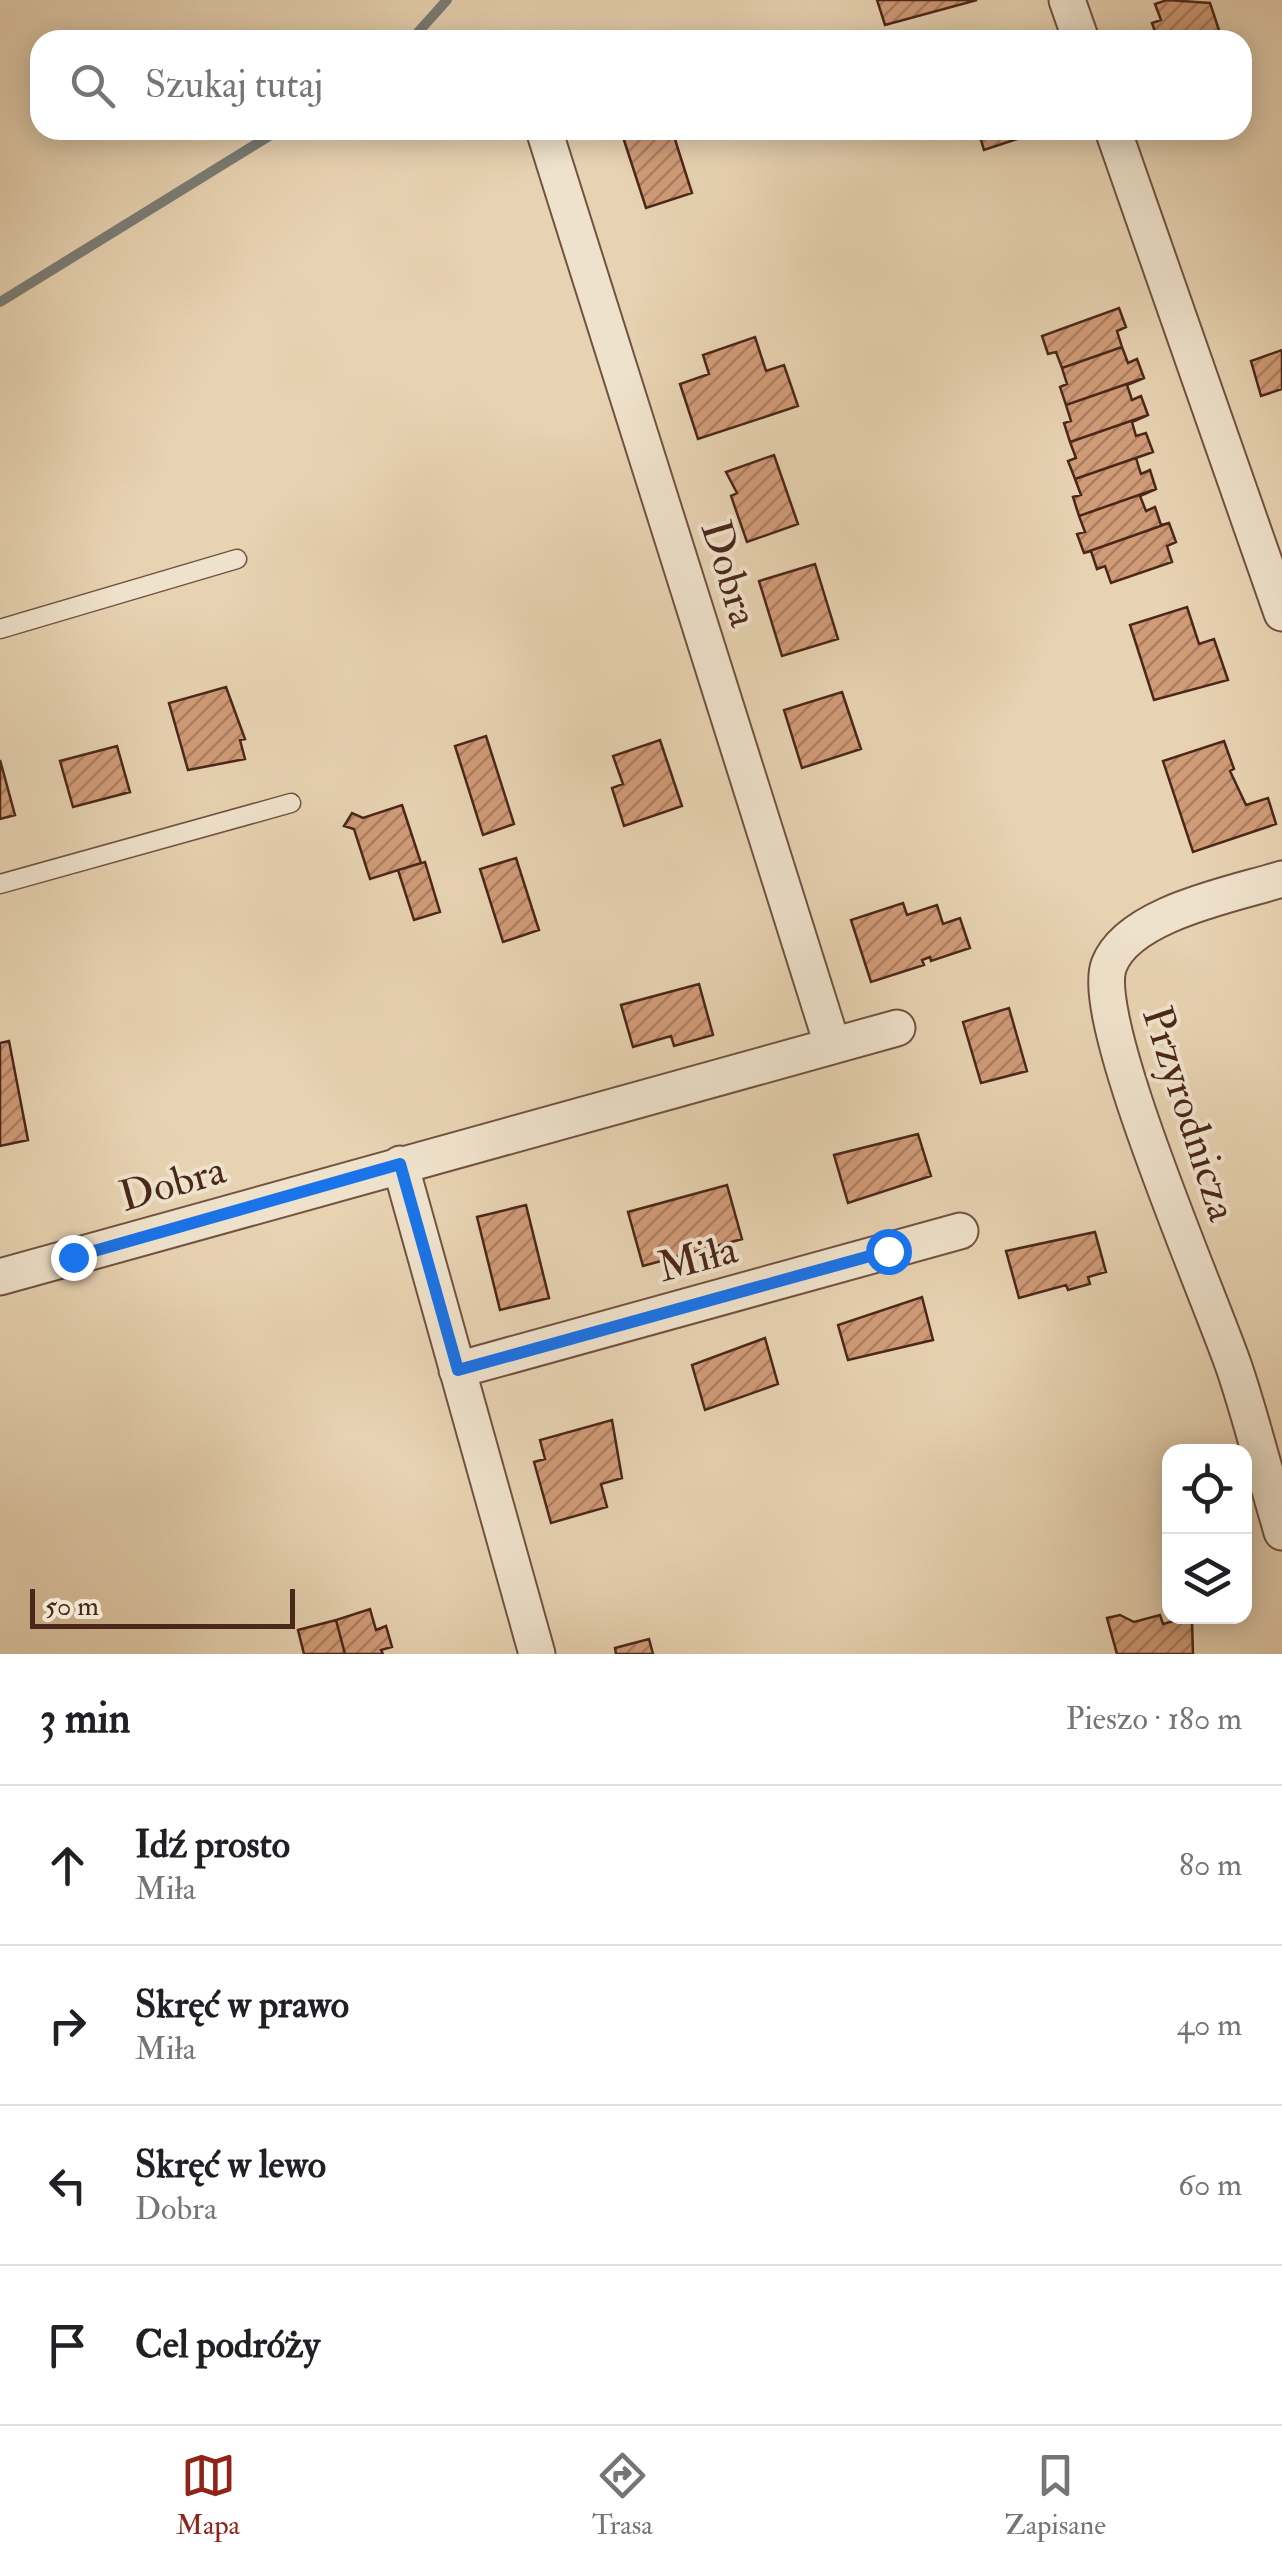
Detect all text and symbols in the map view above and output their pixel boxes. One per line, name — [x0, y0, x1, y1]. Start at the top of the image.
search box — [30, 30, 1252, 140]
icon: search — [65, 58, 120, 113]
text: Szukaj tutaj — [145, 61, 323, 109]
street label: Dobra — [688, 514, 770, 633]
street label: Przyrodnicza — [1130, 1000, 1248, 1228]
street label: Dobra — [114, 1144, 232, 1224]
street label: Miła — [652, 1223, 744, 1294]
route start — [866, 1229, 912, 1275]
route end — [51, 1235, 97, 1281]
map controls — [1162, 1444, 1252, 1624]
button: locate — [1162, 1444, 1252, 1534]
button: layers — [1162, 1534, 1252, 1624]
scale bar — [30, 1584, 295, 1628]
text: 50 m — [45, 1589, 99, 1624]
text: 3 min — [40, 1693, 130, 1745]
text: Pieszo · 180 m — [1066, 1699, 1242, 1739]
text: Idź prosto — [135, 1821, 290, 1869]
icon: ahead — [40, 1838, 95, 1893]
text: 80 m — [1179, 1845, 1242, 1885]
text: Miła — [135, 1869, 196, 1909]
text: Skręć w prawo — [135, 1981, 349, 2029]
icon: right — [40, 1998, 95, 2053]
text: 40 m — [1177, 2005, 1242, 2045]
text: Miła — [135, 2029, 196, 2069]
text: Skręć w lewo — [135, 2141, 326, 2189]
icon: left — [40, 2158, 95, 2213]
text: 60 m — [1178, 2165, 1242, 2205]
text: Dobra — [135, 2189, 217, 2229]
icon: arrive — [40, 2318, 95, 2373]
text: Cel podróży — [135, 2321, 320, 2369]
tab: Mapa — [176, 2448, 240, 2543]
tab: Trasa — [592, 2448, 653, 2543]
tab: Zapisane — [1005, 2448, 1106, 2543]

